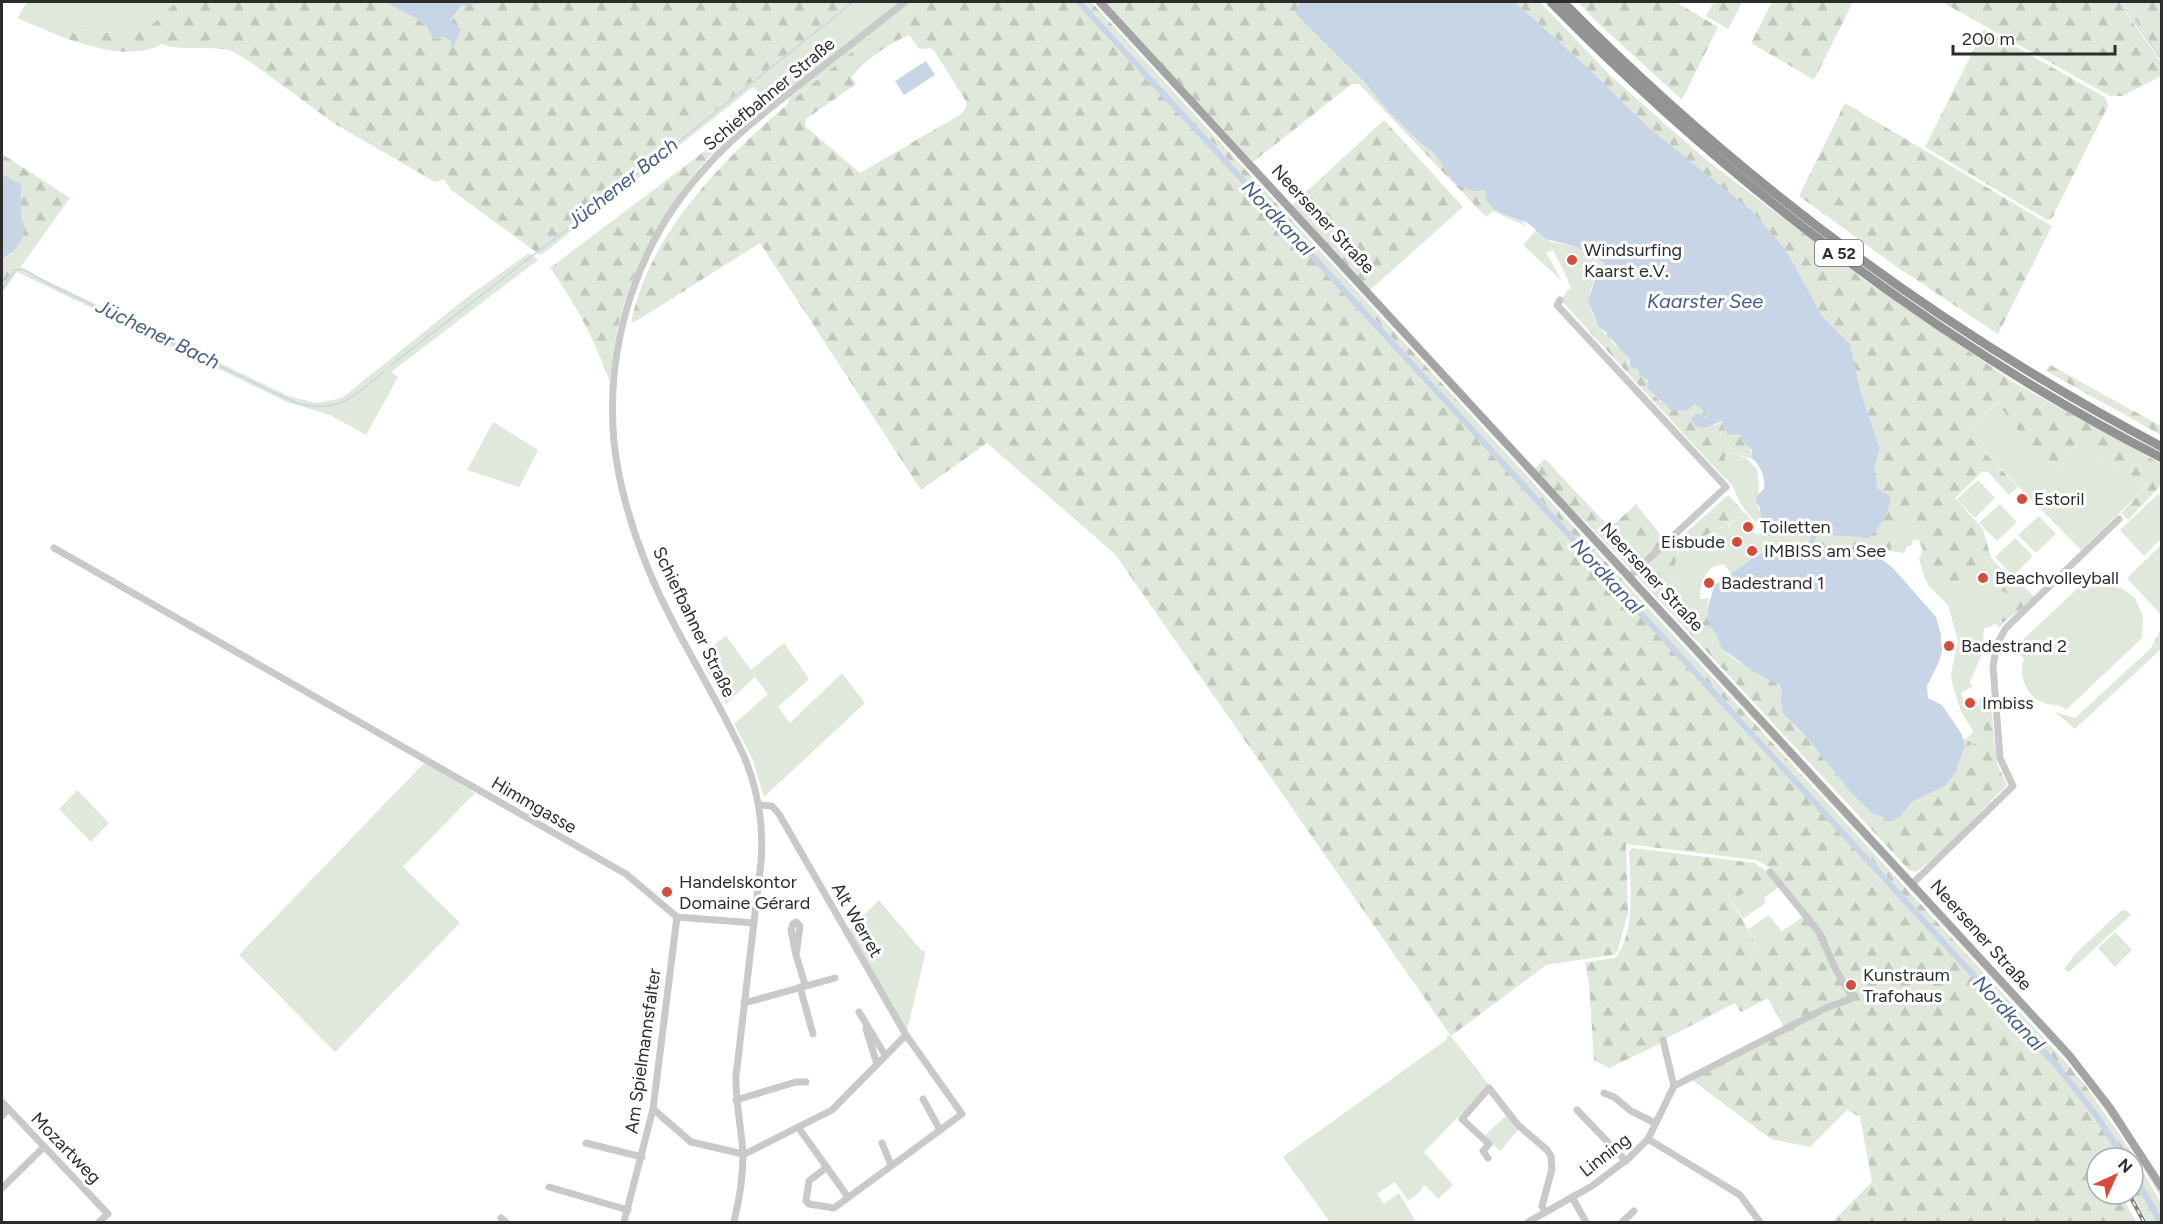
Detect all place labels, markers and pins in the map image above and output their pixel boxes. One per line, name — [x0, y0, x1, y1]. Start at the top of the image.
place label: Windsurfing Kaarst e.V. — [1584, 239, 1682, 282]
marker: Windsurfing Kaarst e.V. — [1565, 253, 1579, 267]
place label: Estoril — [2034, 488, 2084, 510]
marker: Estoril — [2015, 492, 2029, 506]
place label: Toiletten — [1760, 516, 1831, 538]
marker: Toiletten — [1741, 520, 1755, 534]
place label: Eisbude — [1661, 531, 1725, 553]
marker: Eisbude — [1730, 535, 1744, 549]
place label: IMBISS am See — [1764, 540, 1886, 562]
marker: IMBISS am See — [1745, 544, 1759, 558]
place label: Beachvolleyball — [1995, 567, 2119, 589]
marker: Beachvolleyball — [1976, 571, 1990, 585]
place label: Badestrand 1 — [1721, 572, 1824, 594]
marker: Badestrand 1 — [1702, 576, 1716, 590]
place label: Badestrand 2 — [1961, 635, 2067, 657]
marker: Badestrand 2 — [1942, 639, 1956, 653]
place label: Imbiss — [1982, 692, 2034, 714]
marker: Imbiss — [1963, 696, 1977, 710]
place label: Handelskontor Domaine Gérard — [679, 871, 810, 914]
marker: Handelskontor Domaine Gérard — [660, 885, 674, 899]
place label: Kunstraum Trafohaus — [1863, 964, 1950, 1007]
marker: Kunstraum Trafohaus — [1844, 978, 1858, 992]

